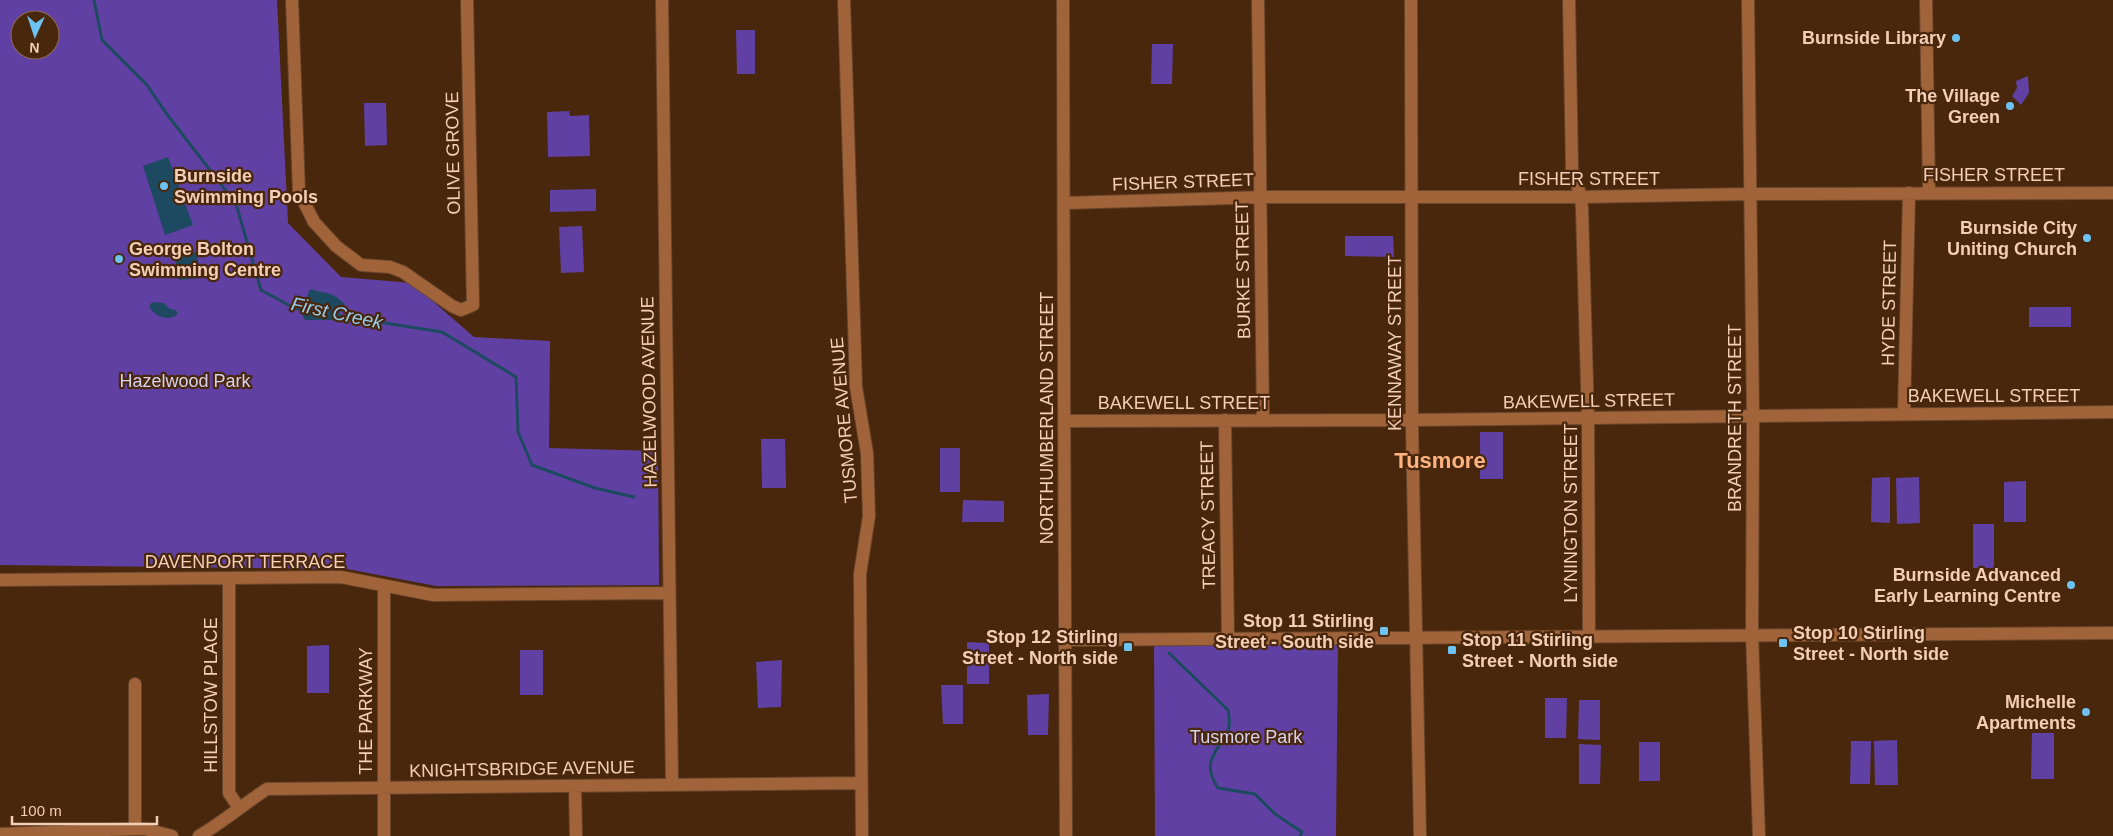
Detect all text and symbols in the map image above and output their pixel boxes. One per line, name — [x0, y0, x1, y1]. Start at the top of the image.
north arrow — [10, 10, 60, 60]
place label: Burnside Library — [1802, 28, 1946, 48]
marker: Burnside Library — [1950, 32, 1962, 44]
text: N — [29, 40, 40, 56]
place label: The Village Green — [1905, 86, 2000, 127]
street label: OLIVE GROVE — [442, 91, 464, 215]
marker: The Village Green — [2004, 100, 2016, 112]
street label: FISHER STREET — [1923, 165, 2065, 185]
place label: Burnside Swimming Pools — [174, 166, 318, 207]
street label: FISHER STREET — [1518, 169, 1660, 189]
street label: FISHER STREET — [1112, 170, 1254, 194]
marker: Burnside Swimming Pools — [158, 180, 170, 192]
street label: BURKE STREET — [1232, 201, 1254, 339]
place label: Burnside City Uniting Church — [1947, 218, 2077, 259]
marker: Burnside City Uniting Church — [2081, 232, 2093, 244]
place label: George Bolton Swimming Centre — [129, 239, 281, 280]
street label: HYDE STREET — [1878, 240, 1900, 366]
marker: George Bolton Swimming Centre — [113, 253, 125, 265]
street label: KENNAWAY STREET — [1385, 255, 1405, 431]
street label: NORTHUMBERLAND STREET — [1037, 292, 1057, 544]
water label: First Creek — [289, 293, 386, 333]
street label: HAZELWOOD AVENUE — [637, 296, 661, 488]
street label: BRANDRETH STREET — [1725, 324, 1745, 512]
street label: TUSMORE AVENUE — [827, 336, 861, 504]
park label: Hazelwood Park — [119, 371, 252, 391]
street label: BAKEWELL STREET — [1908, 386, 2080, 406]
street label: BAKEWELL STREET — [1503, 389, 1675, 413]
street label: BAKEWELL STREET — [1098, 393, 1270, 413]
street label: LYNINGTON STREET — [1561, 423, 1581, 603]
street label: TREACY STREET — [1197, 440, 1219, 590]
district label: Tusmore — [1394, 448, 1486, 473]
street label: DAVENPORT TERRACE — [145, 552, 345, 572]
place label: Burnside Advanced Early Learning Centre — [1874, 565, 2061, 606]
marker: Burnside Advanced Early Learning Centre — [2065, 579, 2077, 591]
place label: Stop 11 Stirling Street - South side — [1215, 611, 1374, 652]
street label: HILLSTOW PLACE — [201, 617, 221, 773]
place label: Stop 10 Stirling Street - North side — [1793, 623, 1949, 664]
marker: Stop 11 Stirling Street - South side — [1378, 625, 1390, 637]
place label: Stop 12 Stirling Street - North side — [962, 627, 1118, 668]
place label: Stop 11 Stirling Street - North side — [1462, 630, 1618, 671]
marker: Stop 10 Stirling Street - North side — [1777, 637, 1789, 649]
marker: Stop 12 Stirling Street - North side — [1122, 641, 1134, 653]
marker: Stop 11 Stirling Street - North side — [1446, 644, 1458, 656]
street label: THE PARKWAY — [356, 647, 376, 775]
place label: Michelle Apartments — [1976, 692, 2076, 733]
marker: Michelle Apartments — [2080, 706, 2092, 718]
park label: Tusmore Park — [1190, 727, 1303, 747]
street label: KNIGHTSBRIDGE AVENUE — [409, 757, 635, 781]
scale bar — [12, 794, 158, 826]
text: 100 m — [20, 802, 62, 819]

